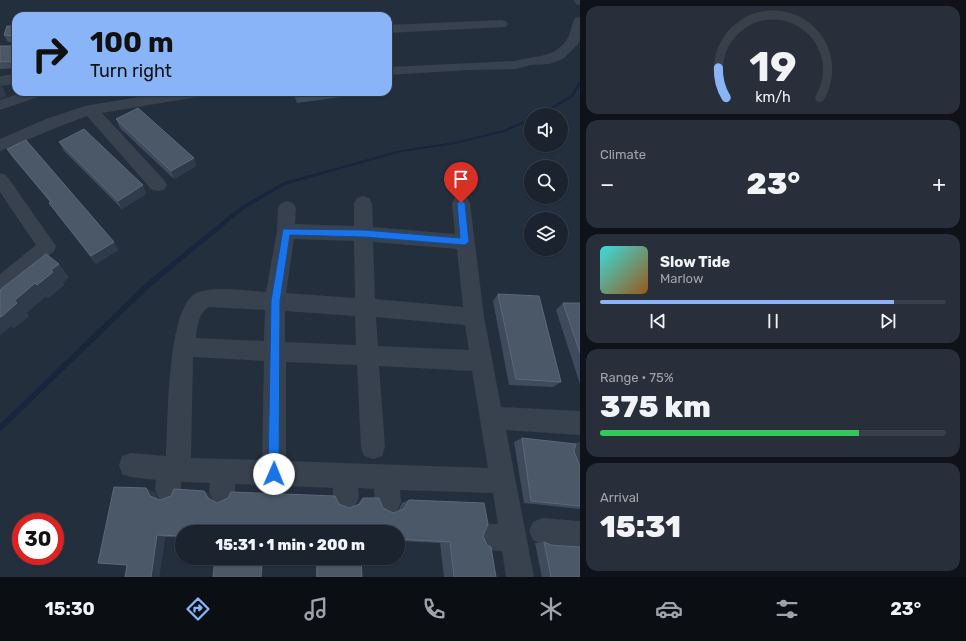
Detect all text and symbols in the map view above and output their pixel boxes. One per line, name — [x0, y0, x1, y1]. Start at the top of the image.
text: 100 m — [90, 26, 174, 59]
icon: right — [24, 28, 76, 80]
text: 19 — [749, 42, 797, 91]
text: Turn right — [90, 60, 172, 82]
text: km/h — [755, 89, 791, 106]
map controls — [524, 108, 568, 256]
button: sound — [524, 108, 568, 152]
text: Climate — [600, 147, 646, 162]
button: search — [524, 160, 568, 204]
pin — [444, 162, 478, 203]
text: 23° — [747, 166, 800, 202]
icon: arrive — [450, 168, 472, 190]
text: − — [600, 171, 614, 198]
text: + — [932, 171, 946, 198]
button: layers — [524, 212, 568, 256]
text: Slow Tide — [660, 253, 730, 271]
text: Marlow — [660, 271, 703, 286]
icon: previous — [647, 310, 669, 332]
icon: pause — [762, 310, 784, 332]
icon: next — [877, 310, 899, 332]
text: Range · 75% — [600, 370, 674, 385]
text: 375 km — [600, 389, 711, 425]
position arrow — [253, 453, 295, 495]
text: Arrival — [600, 490, 639, 505]
text: 15:31 — [600, 509, 681, 545]
speed limit sign: 30 — [12, 513, 64, 565]
text: 15:31 · 1 min · 200 m — [215, 536, 365, 554]
icon: directions — [184, 595, 212, 623]
icon: music — [302, 595, 330, 623]
icon: phone — [420, 595, 448, 623]
icon: climate — [537, 595, 565, 623]
icon: car — [655, 595, 683, 623]
icon: filters — [773, 595, 801, 623]
text: 15:30 — [45, 598, 95, 620]
text: 23° — [890, 598, 921, 620]

